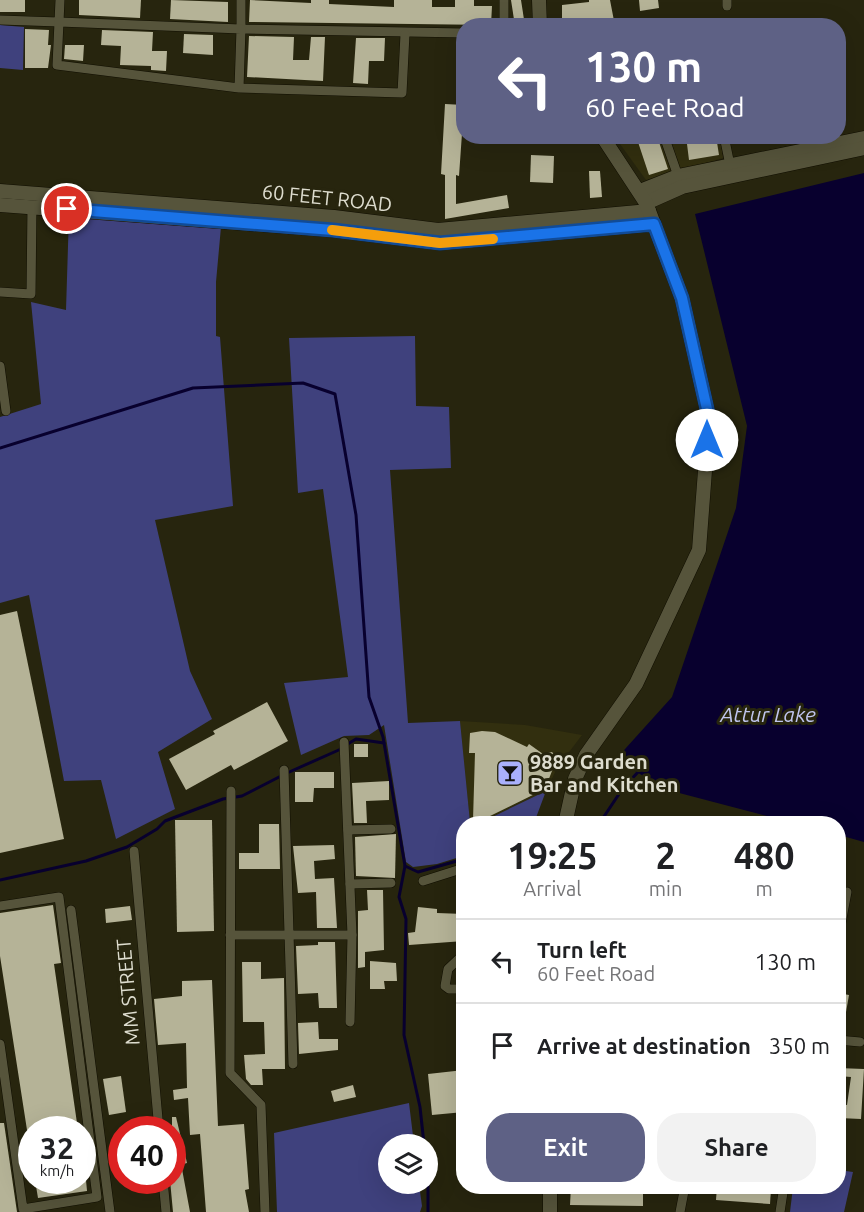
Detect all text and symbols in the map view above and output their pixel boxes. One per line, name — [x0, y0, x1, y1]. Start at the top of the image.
icon: left — [486, 42, 564, 120]
text: 130 m — [585, 43, 702, 90]
text: 60 Feet Road — [585, 92, 745, 122]
street label: 60 FEET ROAD — [261, 179, 393, 216]
pin — [41, 183, 92, 234]
icon: arrive — [50, 192, 83, 225]
position arrow — [675, 408, 739, 472]
water label: Attur Lake — [719, 702, 816, 726]
place label: 9889 Garden Bar and Kitchen — [530, 750, 679, 796]
bar icon: 9889 Garden Bar and Kitchen — [495, 758, 525, 788]
text: 19:25 — [507, 835, 597, 876]
text: 2 — [655, 835, 676, 876]
text: 480 — [734, 835, 795, 876]
text: Arrival — [523, 877, 582, 900]
text: min — [649, 877, 682, 900]
text: m — [756, 877, 773, 900]
text: Turn left — [537, 937, 627, 962]
street label: MM STREET — [111, 938, 144, 1046]
icon: left — [486, 945, 519, 978]
text: 130 m — [755, 949, 816, 974]
text: 60 Feet Road — [537, 962, 655, 985]
icon: arrive — [486, 1029, 519, 1062]
text: Arrive at destination — [537, 1033, 751, 1058]
text: 350 m — [769, 1033, 830, 1058]
button: Exit — [486, 1113, 645, 1182]
button: Share — [657, 1113, 816, 1182]
speed limit sign: 40 — [108, 1116, 186, 1194]
text: 32 — [40, 1131, 74, 1165]
map controls — [378, 1134, 438, 1194]
button: layers — [378, 1134, 438, 1194]
text: km/h — [40, 1162, 74, 1179]

